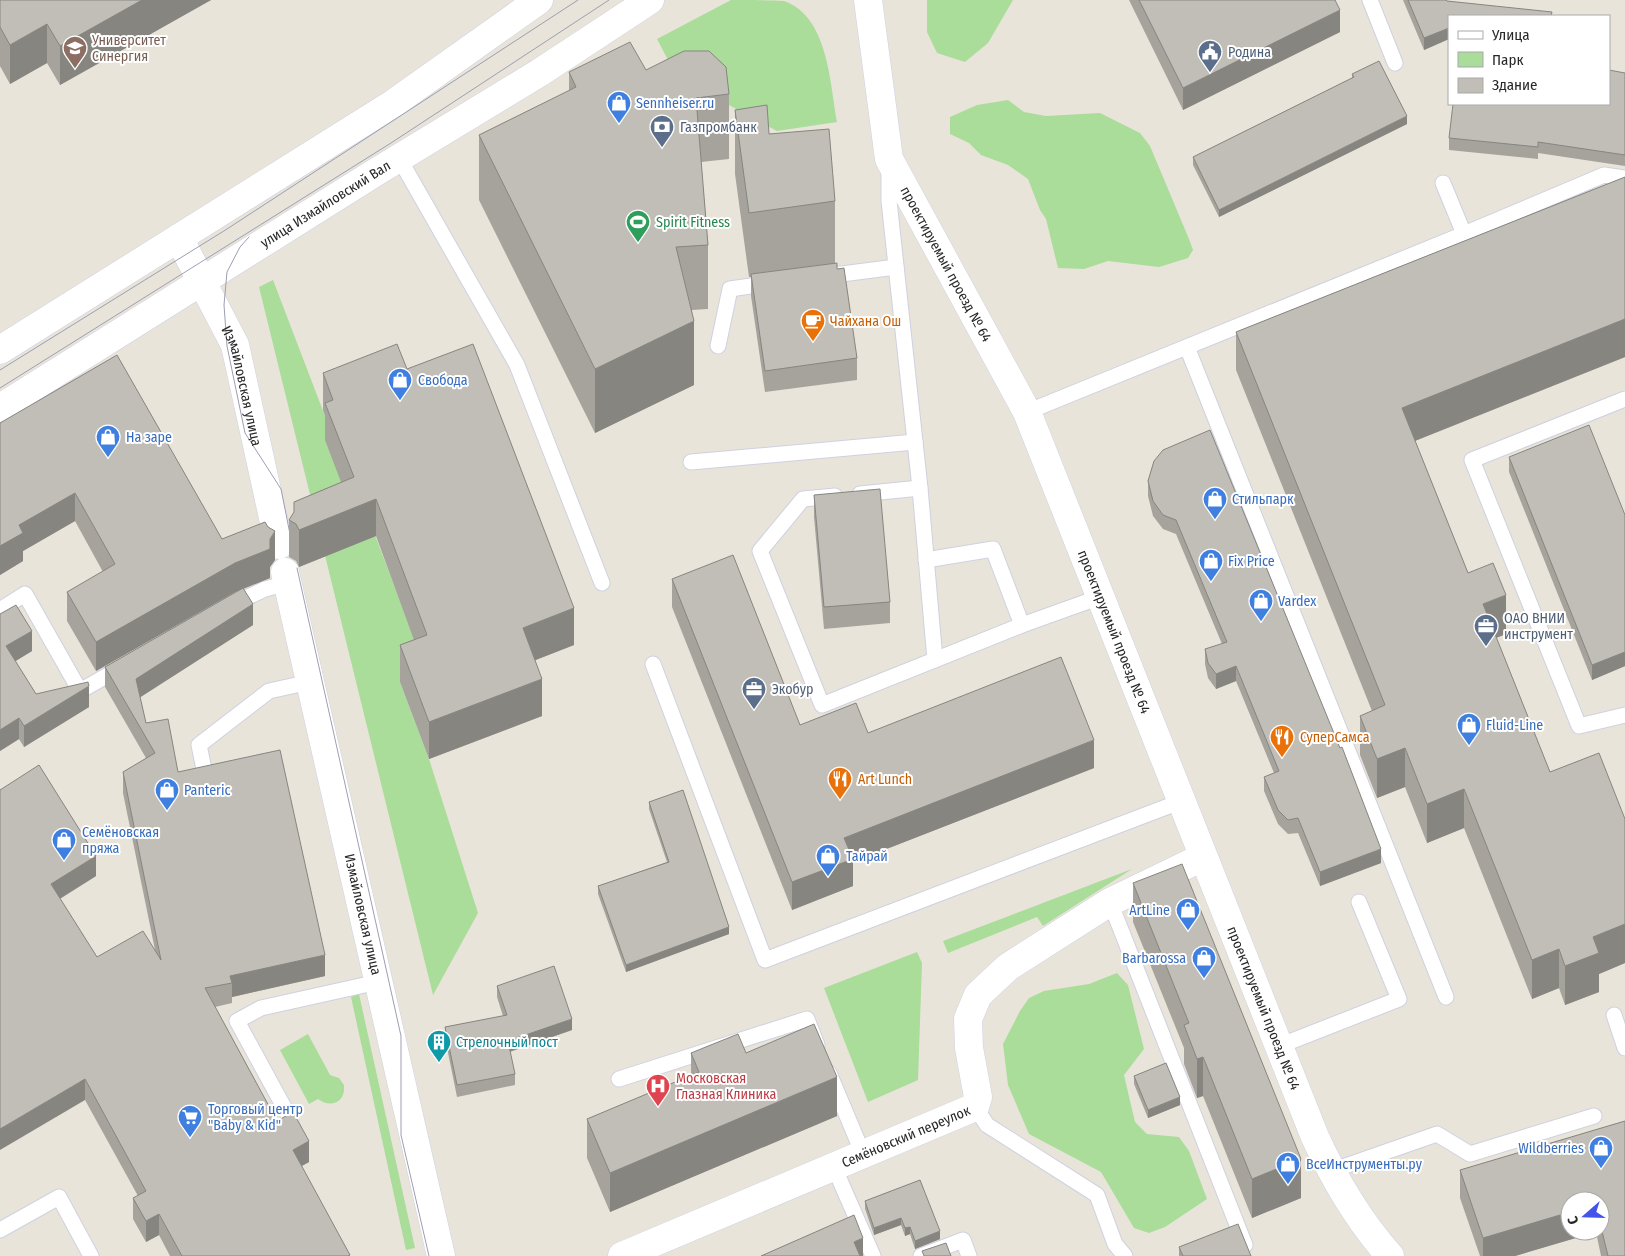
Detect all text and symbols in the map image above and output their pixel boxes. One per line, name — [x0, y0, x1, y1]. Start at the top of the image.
legend — [1448, 15, 1610, 105]
text: Улица — [1491, 26, 1530, 44]
place label: Университет Синергия — [91, 32, 166, 65]
school or university icon: Университет Синергия — [62, 35, 88, 69]
public building icon: Родина — [1197, 39, 1223, 73]
place label: Родина — [1228, 44, 1271, 61]
text: Парк — [1492, 51, 1523, 69]
text: Здание — [1492, 76, 1538, 94]
shop icon: Sennheiser.ru — [606, 90, 632, 124]
place label: Sennheiser.ru — [636, 95, 714, 112]
bank icon: Газпромбанк — [649, 114, 675, 148]
place label: Газпромбанк — [680, 119, 757, 136]
street label: улица Измайловский Вал — [257, 157, 394, 251]
street label: проектируемый проезд № 64 — [897, 184, 995, 345]
sports icon: Spirit Fitness — [625, 209, 651, 243]
place label: Spirit Fitness — [656, 214, 730, 231]
cafe icon: Чайхана Ош — [800, 308, 826, 342]
place label: Чайхана Ош — [830, 313, 901, 330]
street label: Измайловская улица — [217, 323, 265, 448]
shop icon: Свобода — [387, 367, 413, 401]
place label: Свобода — [418, 372, 468, 389]
shop icon: На заре — [95, 424, 121, 458]
place label: На заре — [126, 429, 172, 446]
shop icon: Стильпарк — [1202, 486, 1228, 520]
place label: Стильпарк — [1232, 491, 1294, 508]
street label: проектируемый проезд № 64 — [1074, 548, 1154, 716]
shop icon: Fix Price — [1198, 548, 1224, 582]
place label: Fix Price — [1228, 553, 1275, 570]
shop icon: Vardex — [1248, 588, 1274, 622]
place label: Vardex — [1278, 593, 1317, 610]
place label: ОАО ВНИИ инструмент — [1504, 610, 1573, 643]
office icon: ОАО ВНИИ инструмент — [1473, 613, 1499, 647]
office icon: Экобур — [741, 676, 767, 710]
place label: Экобур — [772, 681, 813, 698]
shop icon: Fluid-Line — [1456, 712, 1482, 746]
place label: Fluid-Line — [1486, 717, 1543, 734]
restaurant icon: СуперСамса — [1269, 724, 1295, 758]
place label: СуперСамса — [1300, 729, 1370, 746]
restaurant icon: Art Lunch — [827, 766, 853, 800]
place label: Art Lunch — [858, 771, 912, 788]
shop icon: Panteric — [154, 777, 180, 811]
place label: Panteric — [184, 782, 231, 799]
place label: Семёновская пряжа — [82, 824, 159, 857]
shop icon: Семёновская пряжа — [51, 827, 77, 861]
shop icon: Тайрай — [815, 843, 841, 877]
place label: Тайрай — [846, 848, 888, 865]
street label: Измайловская улица — [341, 852, 385, 977]
shop icon: ArtLine — [1175, 897, 1201, 931]
place label: ArtLine — [1129, 902, 1170, 919]
street label: проектируемый проезд № 64 — [1223, 924, 1304, 1093]
shop icon: Barbarossa — [1191, 945, 1217, 979]
place label: Barbarossa — [1122, 950, 1186, 967]
building icon: Стрелочный пост — [426, 1029, 452, 1063]
place label: Стрелочный пост — [456, 1034, 558, 1051]
place label: Московская Глазная Клиника — [676, 1070, 776, 1103]
hospital icon: Московская Глазная Клиника — [645, 1073, 671, 1107]
place label: Торговый центр "Baby & Kid" — [208, 1101, 303, 1134]
street label: Семёновский переулок — [839, 1102, 973, 1171]
supermarket icon: Торговый центр "Baby & Kid" — [177, 1104, 203, 1138]
shop icon: Wildberries — [1588, 1135, 1614, 1169]
place label: Wildberries — [1518, 1140, 1584, 1157]
shop icon: ВсеИнструменты.ру — [1275, 1151, 1301, 1185]
place label: ВсеИнструменты.ру — [1306, 1156, 1423, 1173]
north arrow — [1560, 1191, 1610, 1241]
text: С — [1564, 1213, 1582, 1227]

